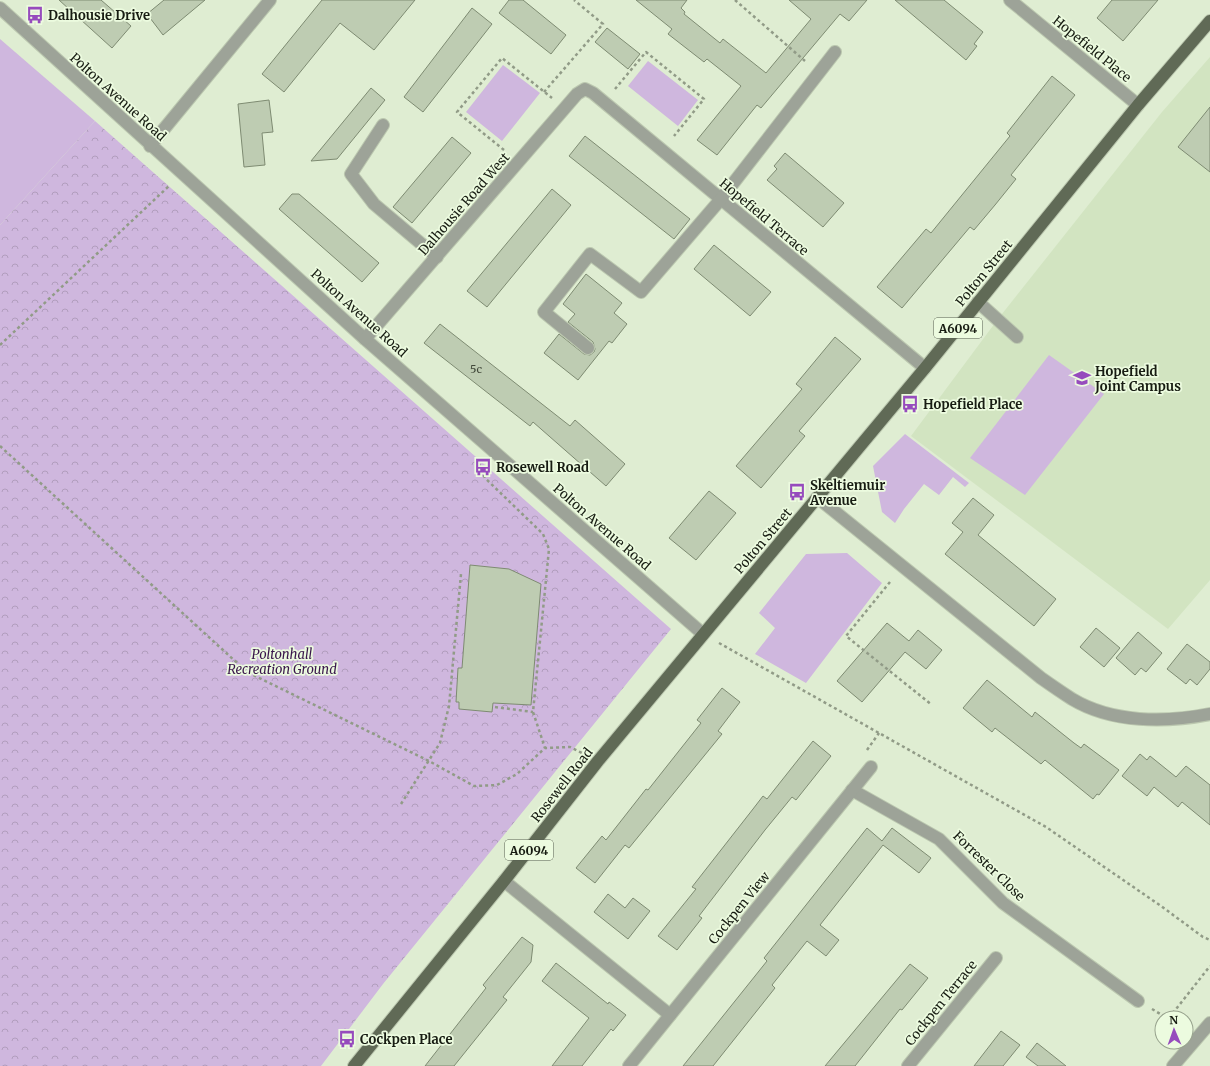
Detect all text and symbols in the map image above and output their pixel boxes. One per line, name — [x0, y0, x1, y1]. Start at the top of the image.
bus stop icon: Dalhousie Drive — [25, 5, 45, 25]
place label: Dalhousie Drive — [48, 7, 150, 24]
street label: Hopefield Place — [1049, 12, 1135, 86]
street label: Polton Avenue Road — [66, 49, 170, 145]
street label: Dalhousie Road West — [415, 149, 513, 259]
street label: Hopefield Terrace — [716, 175, 812, 259]
street label: Polton Street — [952, 236, 1016, 310]
street label: Polton Avenue Road — [307, 265, 411, 361]
road number: A6094 — [934, 318, 982, 338]
house number: 5c — [470, 362, 482, 376]
place label: Hopefield Joint Campus — [1094, 363, 1181, 395]
school or university icon: Hopefield Joint Campus — [1072, 368, 1092, 388]
bus stop icon: Hopefield Place — [900, 394, 920, 414]
place label: Hopefield Place — [923, 396, 1022, 413]
bus stop icon: Rosewell Road — [473, 457, 493, 477]
place label: Rosewell Road — [496, 459, 589, 476]
place label: Skeltiemuir Avenue — [809, 477, 885, 509]
street label: Polton Avenue Road — [550, 480, 654, 574]
bus stop icon: Skeltiemuir Avenue — [787, 482, 807, 502]
street label: Polton Street — [731, 505, 795, 577]
park label: Poltonhall Recreation Ground — [227, 646, 337, 678]
street label: Rosewell Road — [528, 744, 597, 826]
street label: Forrester Close — [949, 827, 1029, 905]
road number: A6094 — [505, 840, 553, 860]
street label: Cockpen View — [705, 867, 774, 948]
street label: Cockpen Terrace — [901, 957, 981, 1049]
north arrow — [1154, 1010, 1194, 1050]
text: N — [1169, 1013, 1179, 1027]
bus stop icon: Cockpen Place — [337, 1029, 357, 1049]
place label: Cockpen Place — [360, 1031, 452, 1048]

